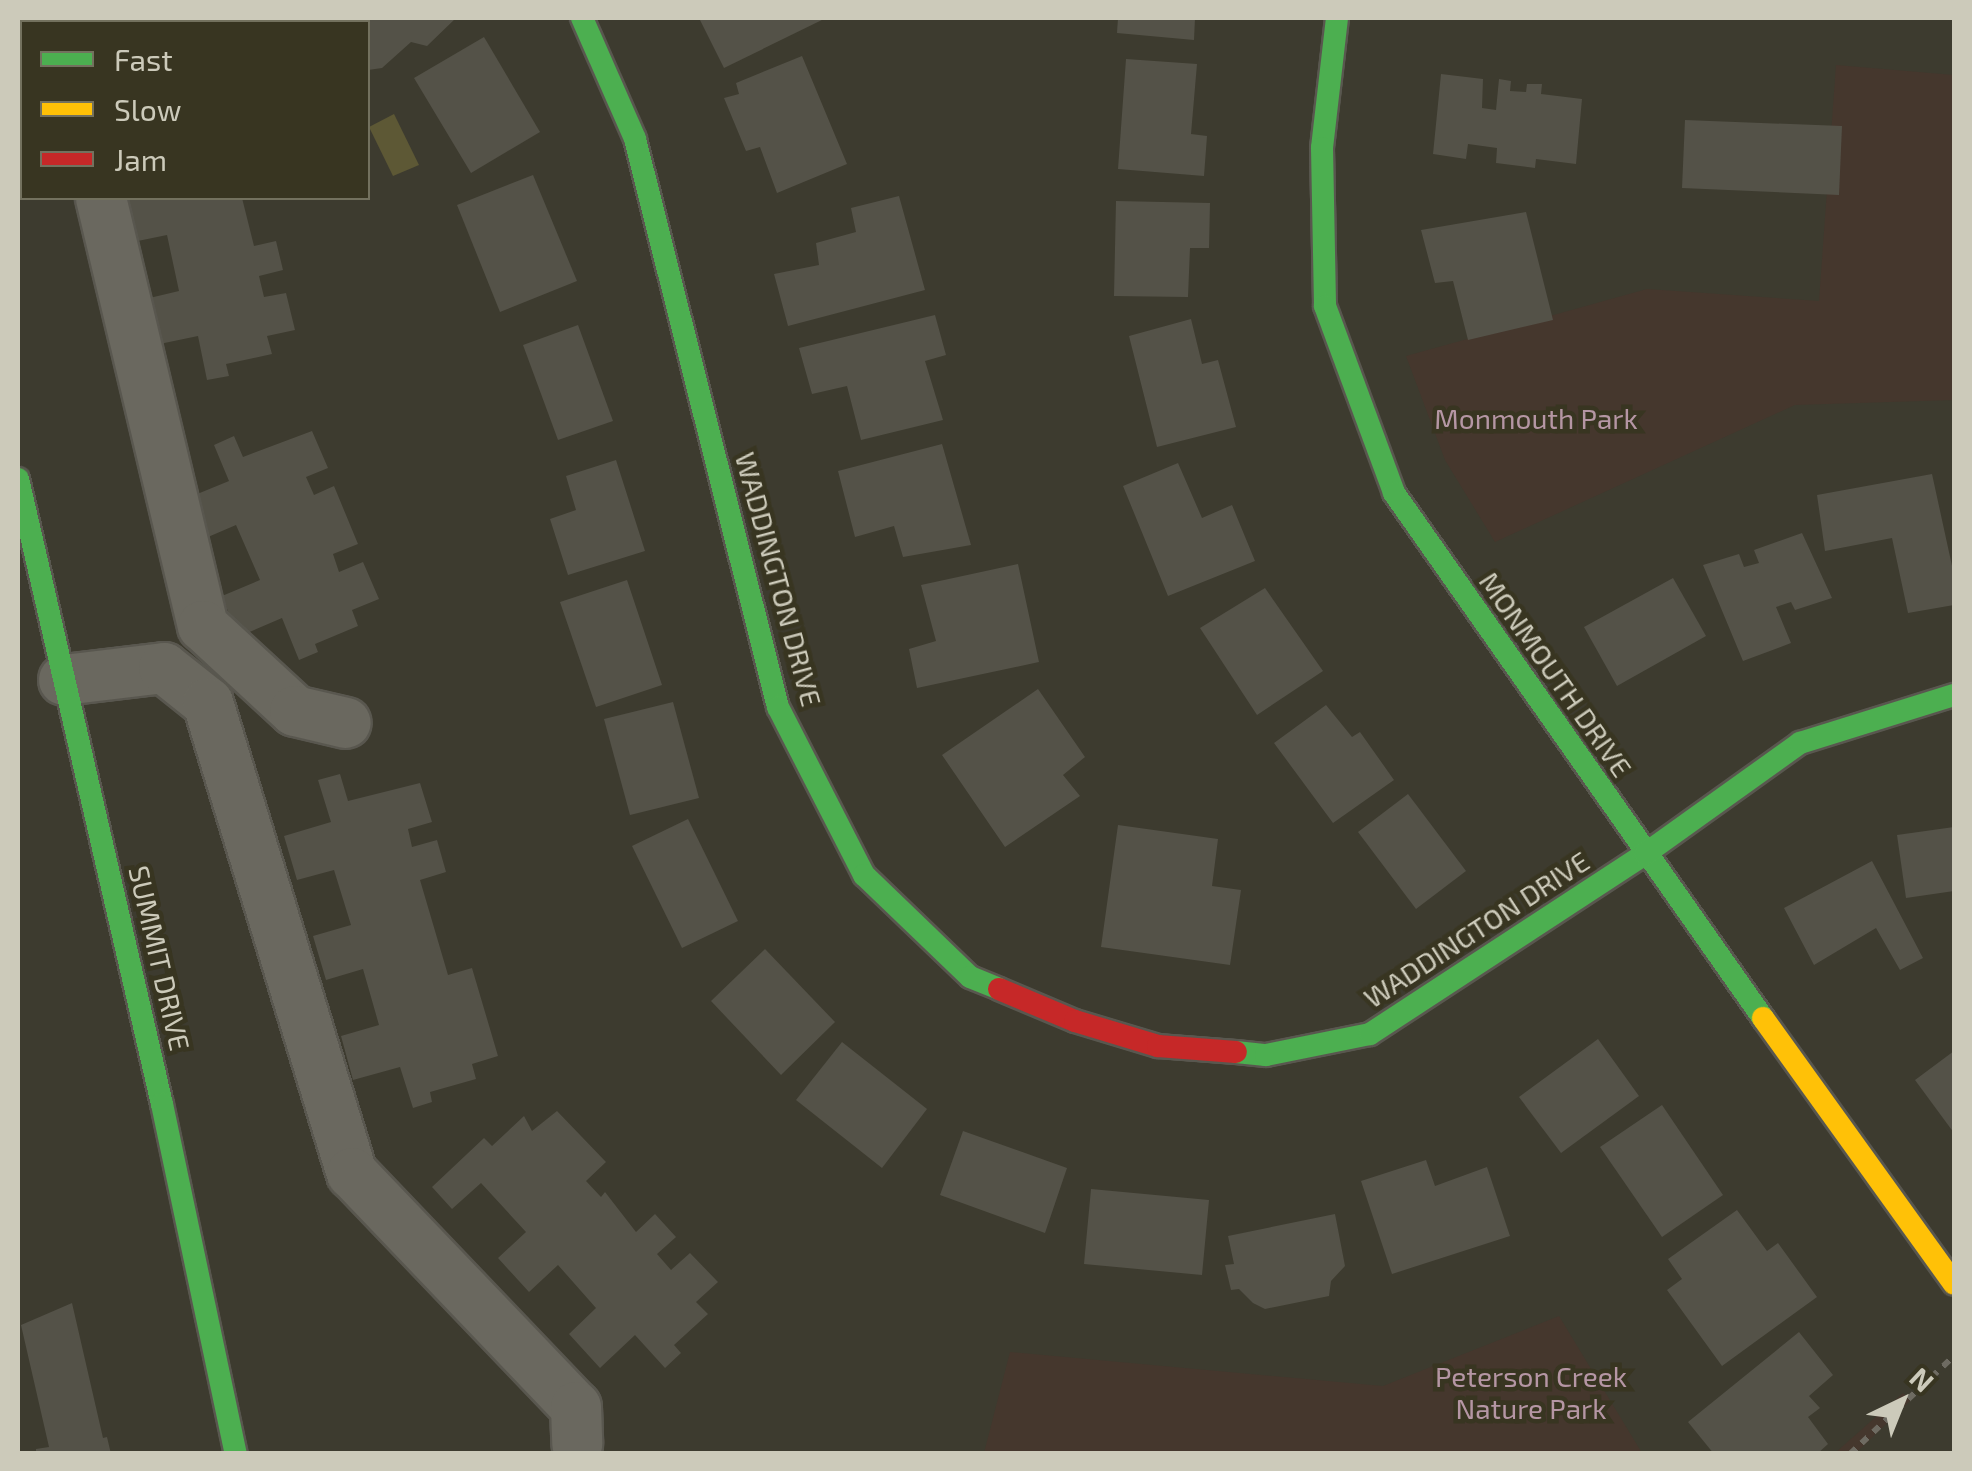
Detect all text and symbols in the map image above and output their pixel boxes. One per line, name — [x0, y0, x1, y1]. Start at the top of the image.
legend — [20, 20, 370, 200]
text: Fast — [114, 41, 173, 77]
text: Slow — [114, 91, 181, 127]
text: Jam — [114, 141, 167, 177]
park label: Monmouth Park — [1434, 401, 1638, 435]
street label: WADDINGTON DRIVE — [729, 448, 829, 710]
street label: MONMOUTH DRIVE — [1473, 565, 1639, 783]
street label: WADDINGTON DRIVE — [1357, 844, 1595, 1014]
street label: SUMMIT DRIVE — [122, 862, 198, 1054]
north arrow — [1852, 1351, 1952, 1451]
park label: Peterson Creek Nature Park — [1435, 1359, 1627, 1425]
text: N — [1903, 1360, 1941, 1398]

